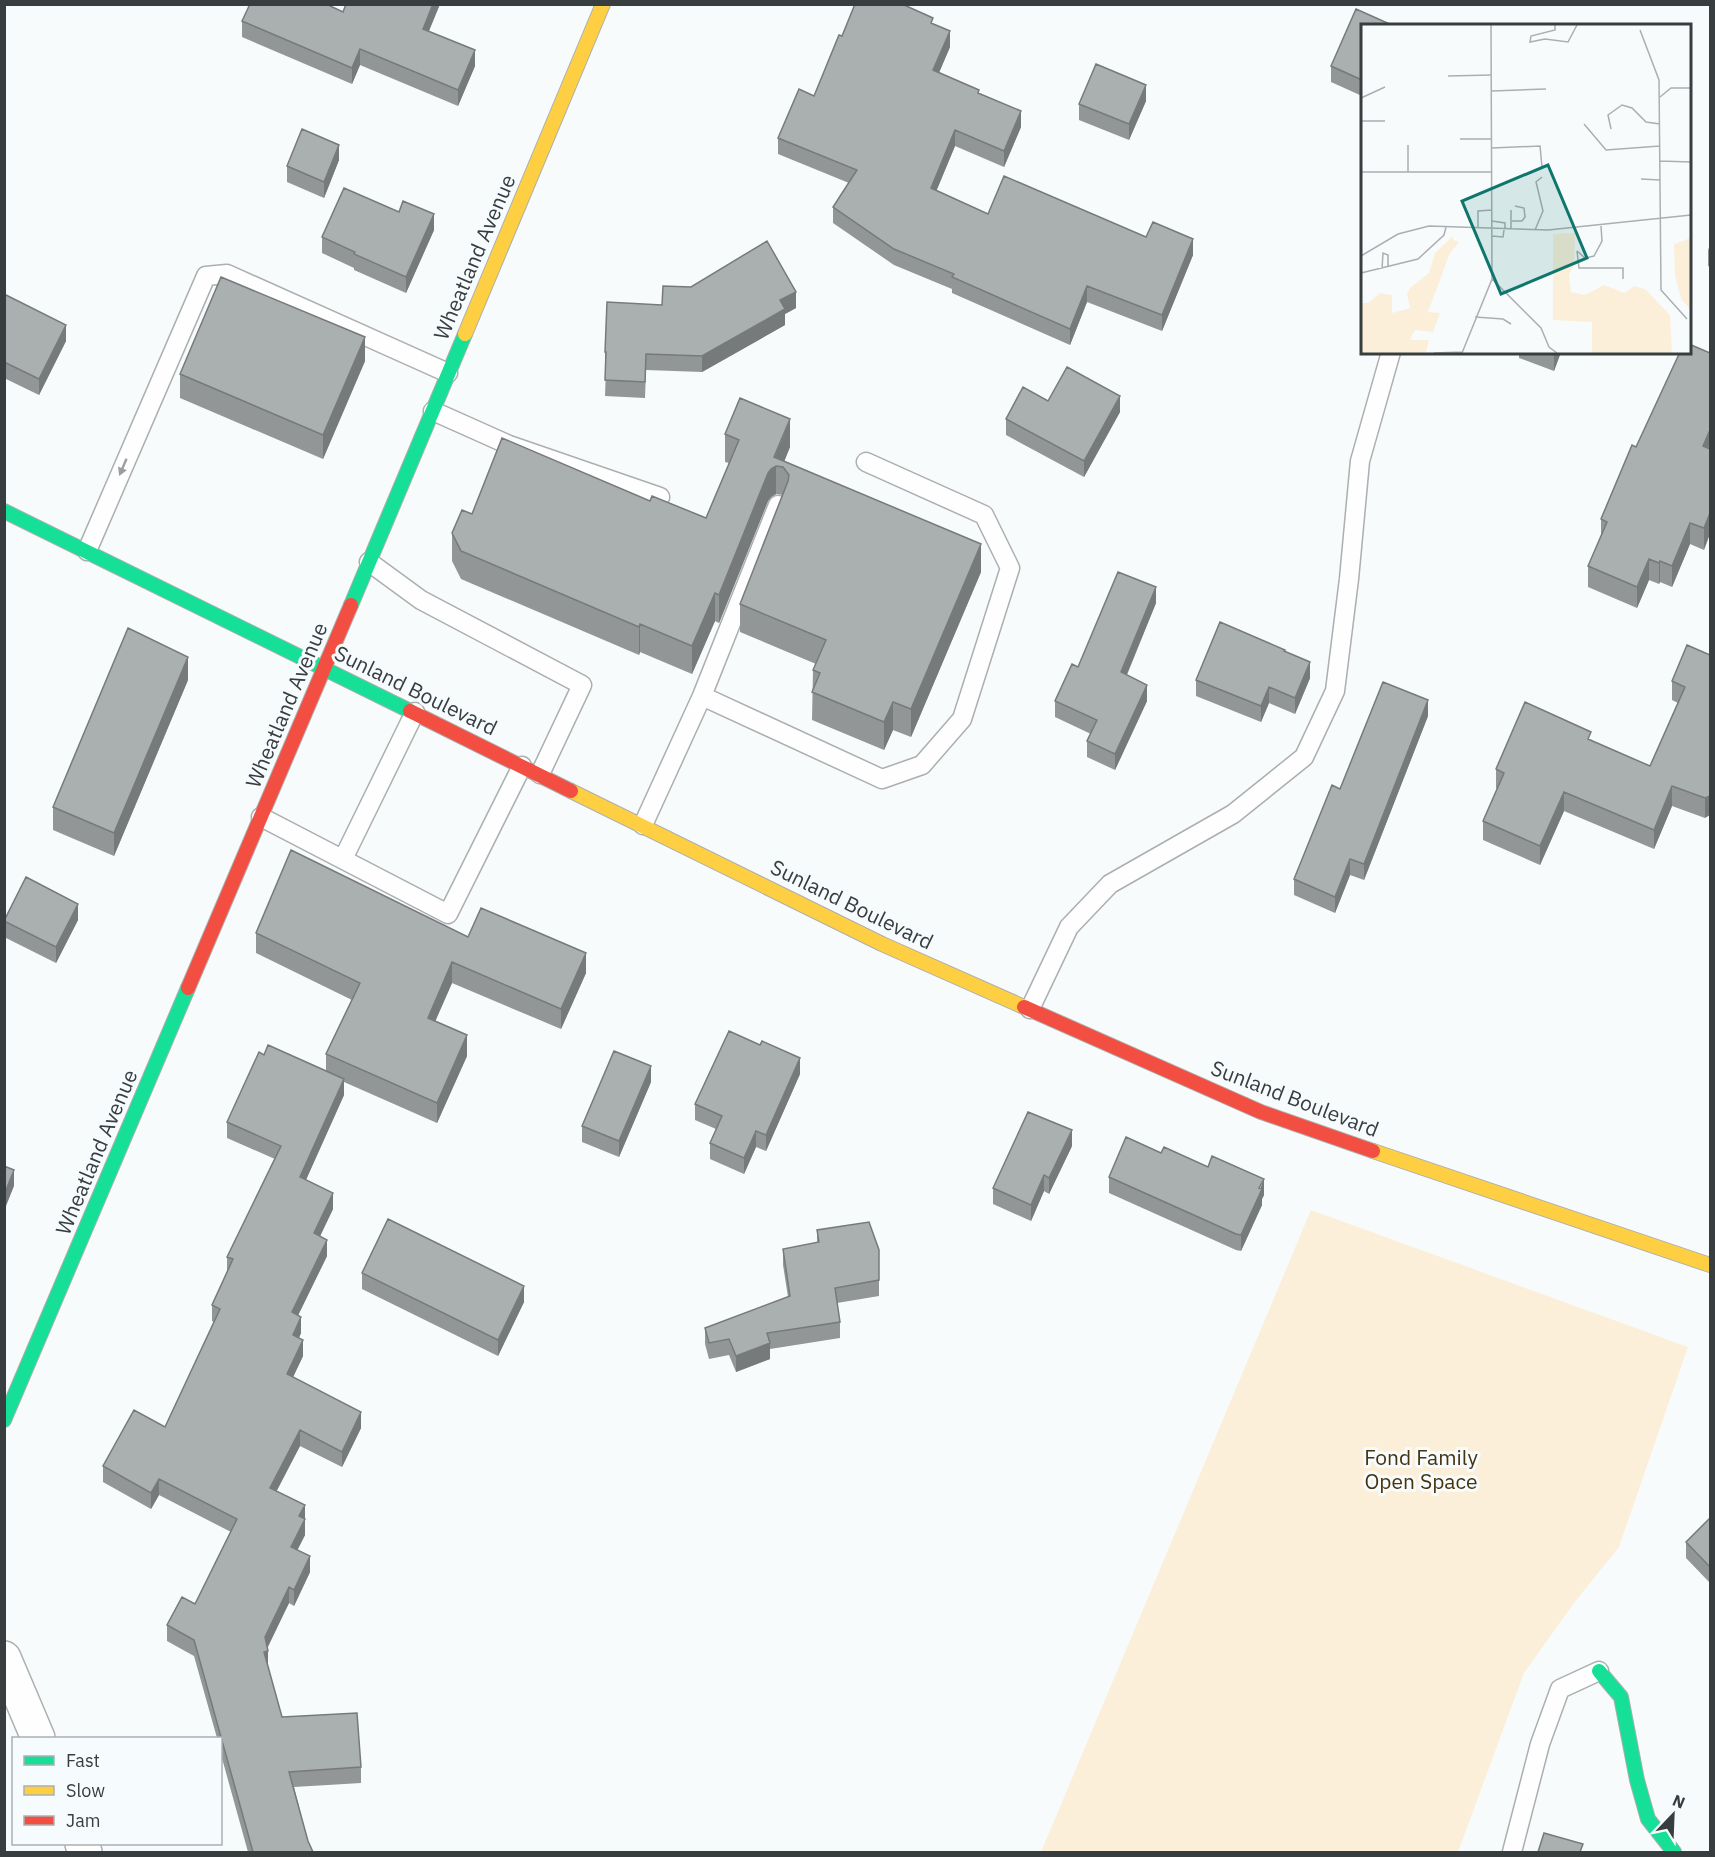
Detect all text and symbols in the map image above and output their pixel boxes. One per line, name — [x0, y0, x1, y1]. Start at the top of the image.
inset map — [1361, 24, 1691, 354]
street label: Wheatland Avenue — [427, 170, 521, 344]
one-way arrow — [118, 459, 128, 477]
street label: Wheatland Avenue — [239, 618, 333, 792]
street label: Sunland Boulevard — [330, 638, 502, 742]
street label: Sunland Boulevard — [766, 852, 938, 956]
street label: Sunland Boulevard — [1207, 1053, 1383, 1143]
street label: Wheatland Avenue — [49, 1065, 143, 1239]
park label: Fond Family Open Space — [1364, 1443, 1478, 1495]
legend — [12, 1737, 222, 1845]
text: Fast — [66, 1749, 100, 1772]
text: Slow — [66, 1779, 105, 1802]
north arrow — [1643, 1785, 1703, 1845]
text: N — [1670, 1790, 1688, 1813]
text: Jam — [66, 1809, 101, 1832]

